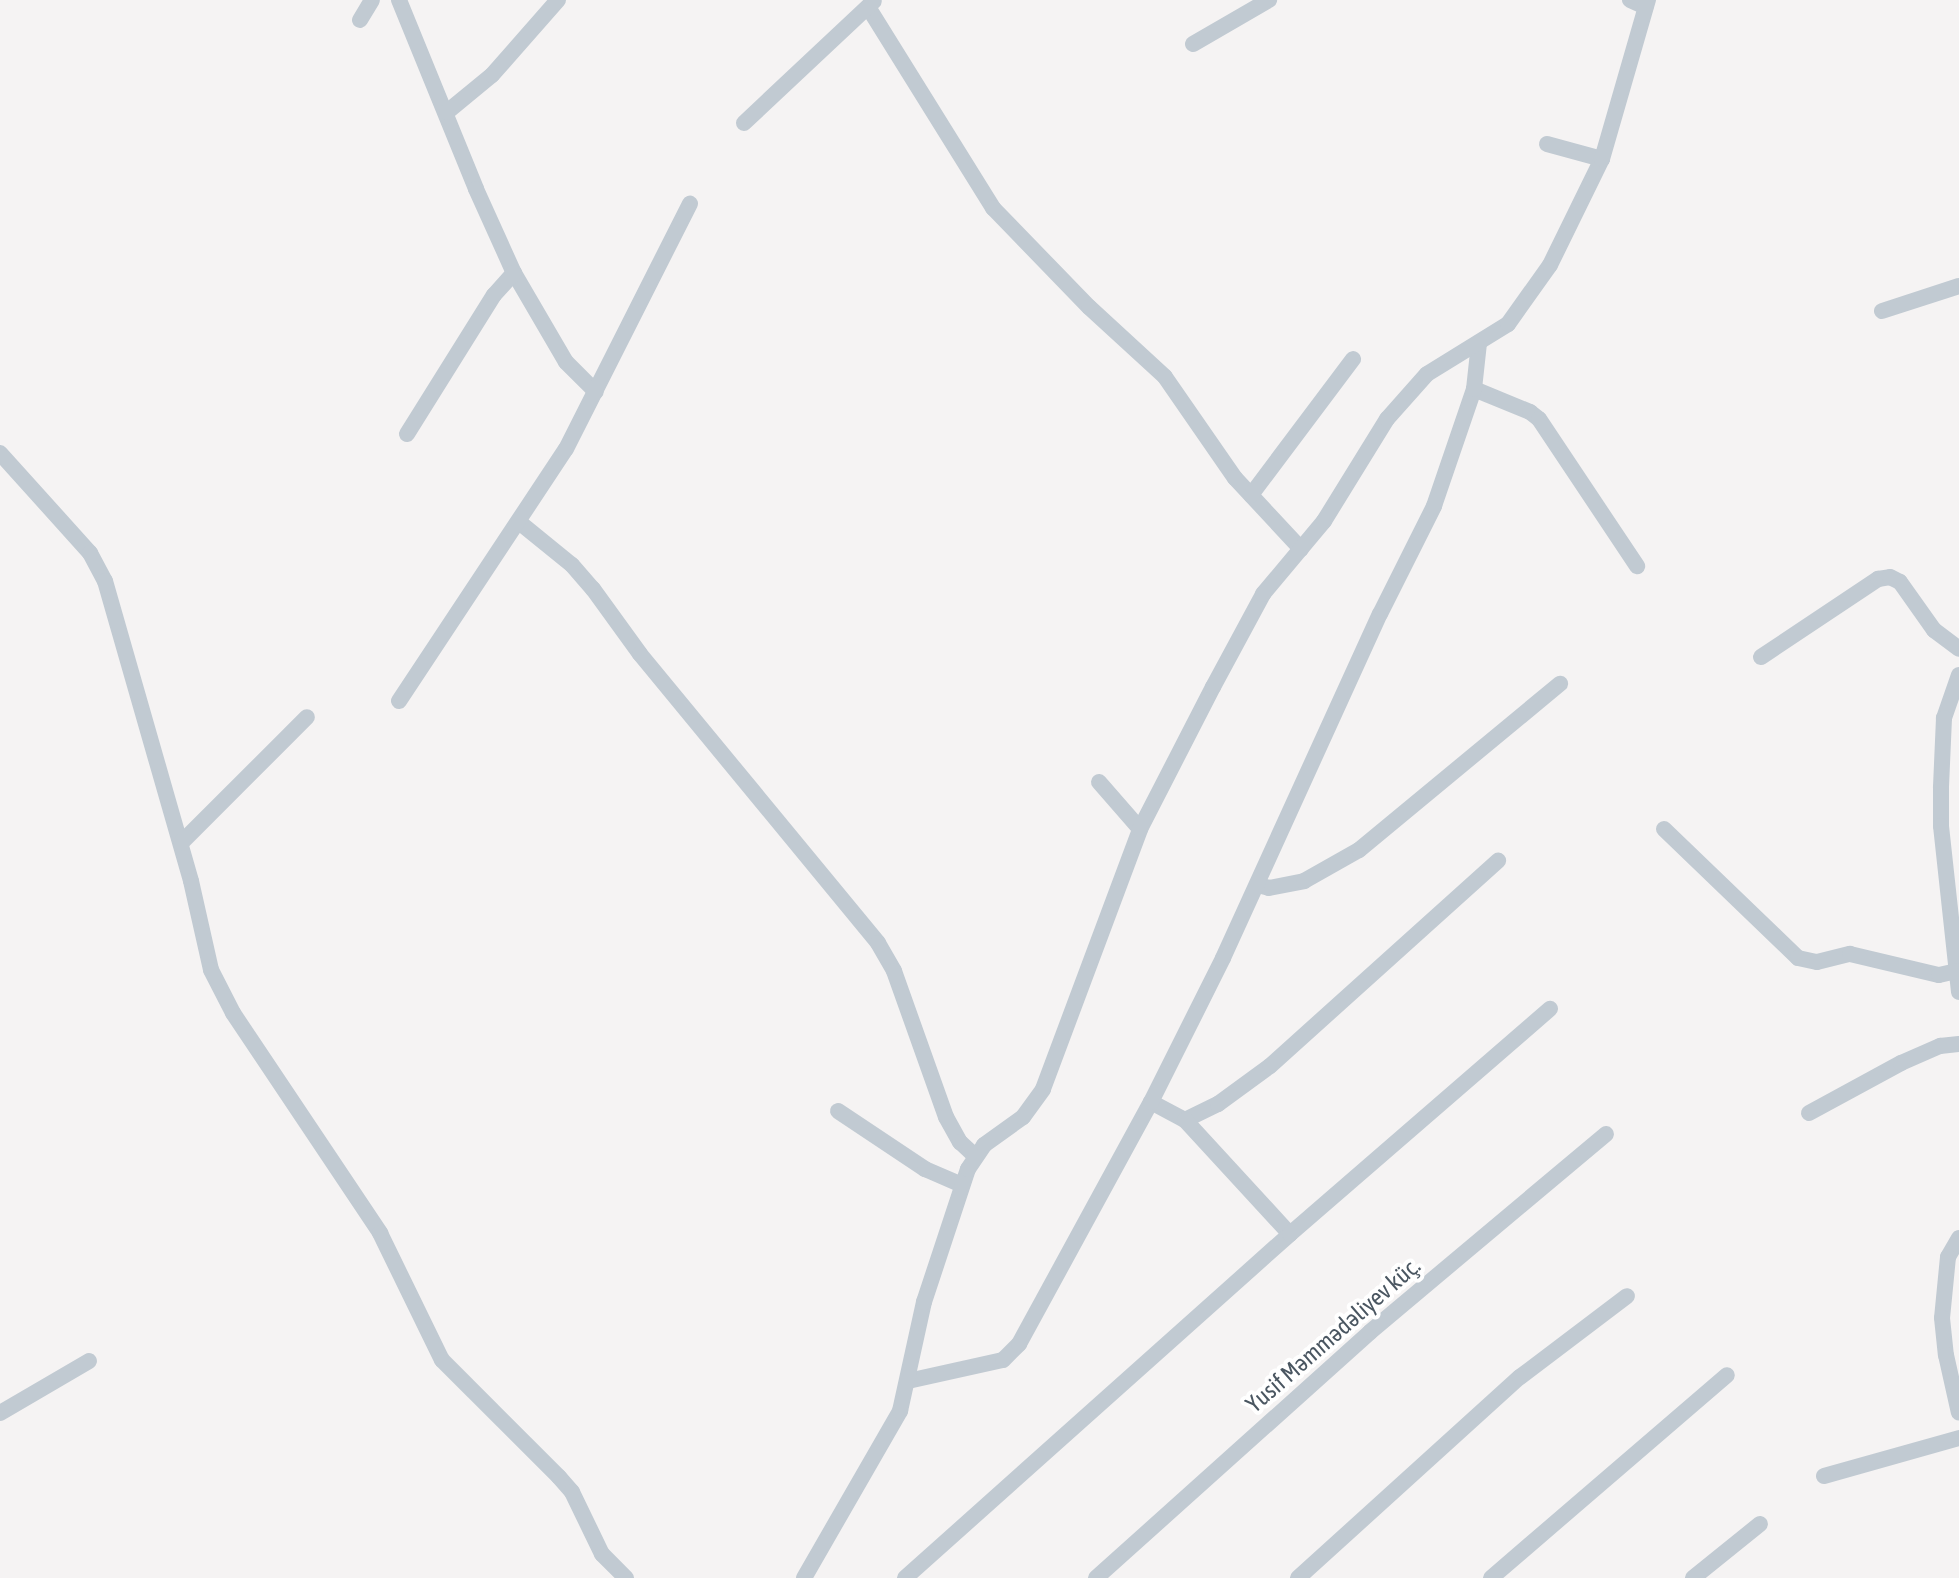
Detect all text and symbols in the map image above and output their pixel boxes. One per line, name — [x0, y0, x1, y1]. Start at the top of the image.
street label: Yusif Məmmədəliyev küç. — [1240, 1251, 1426, 1419]

